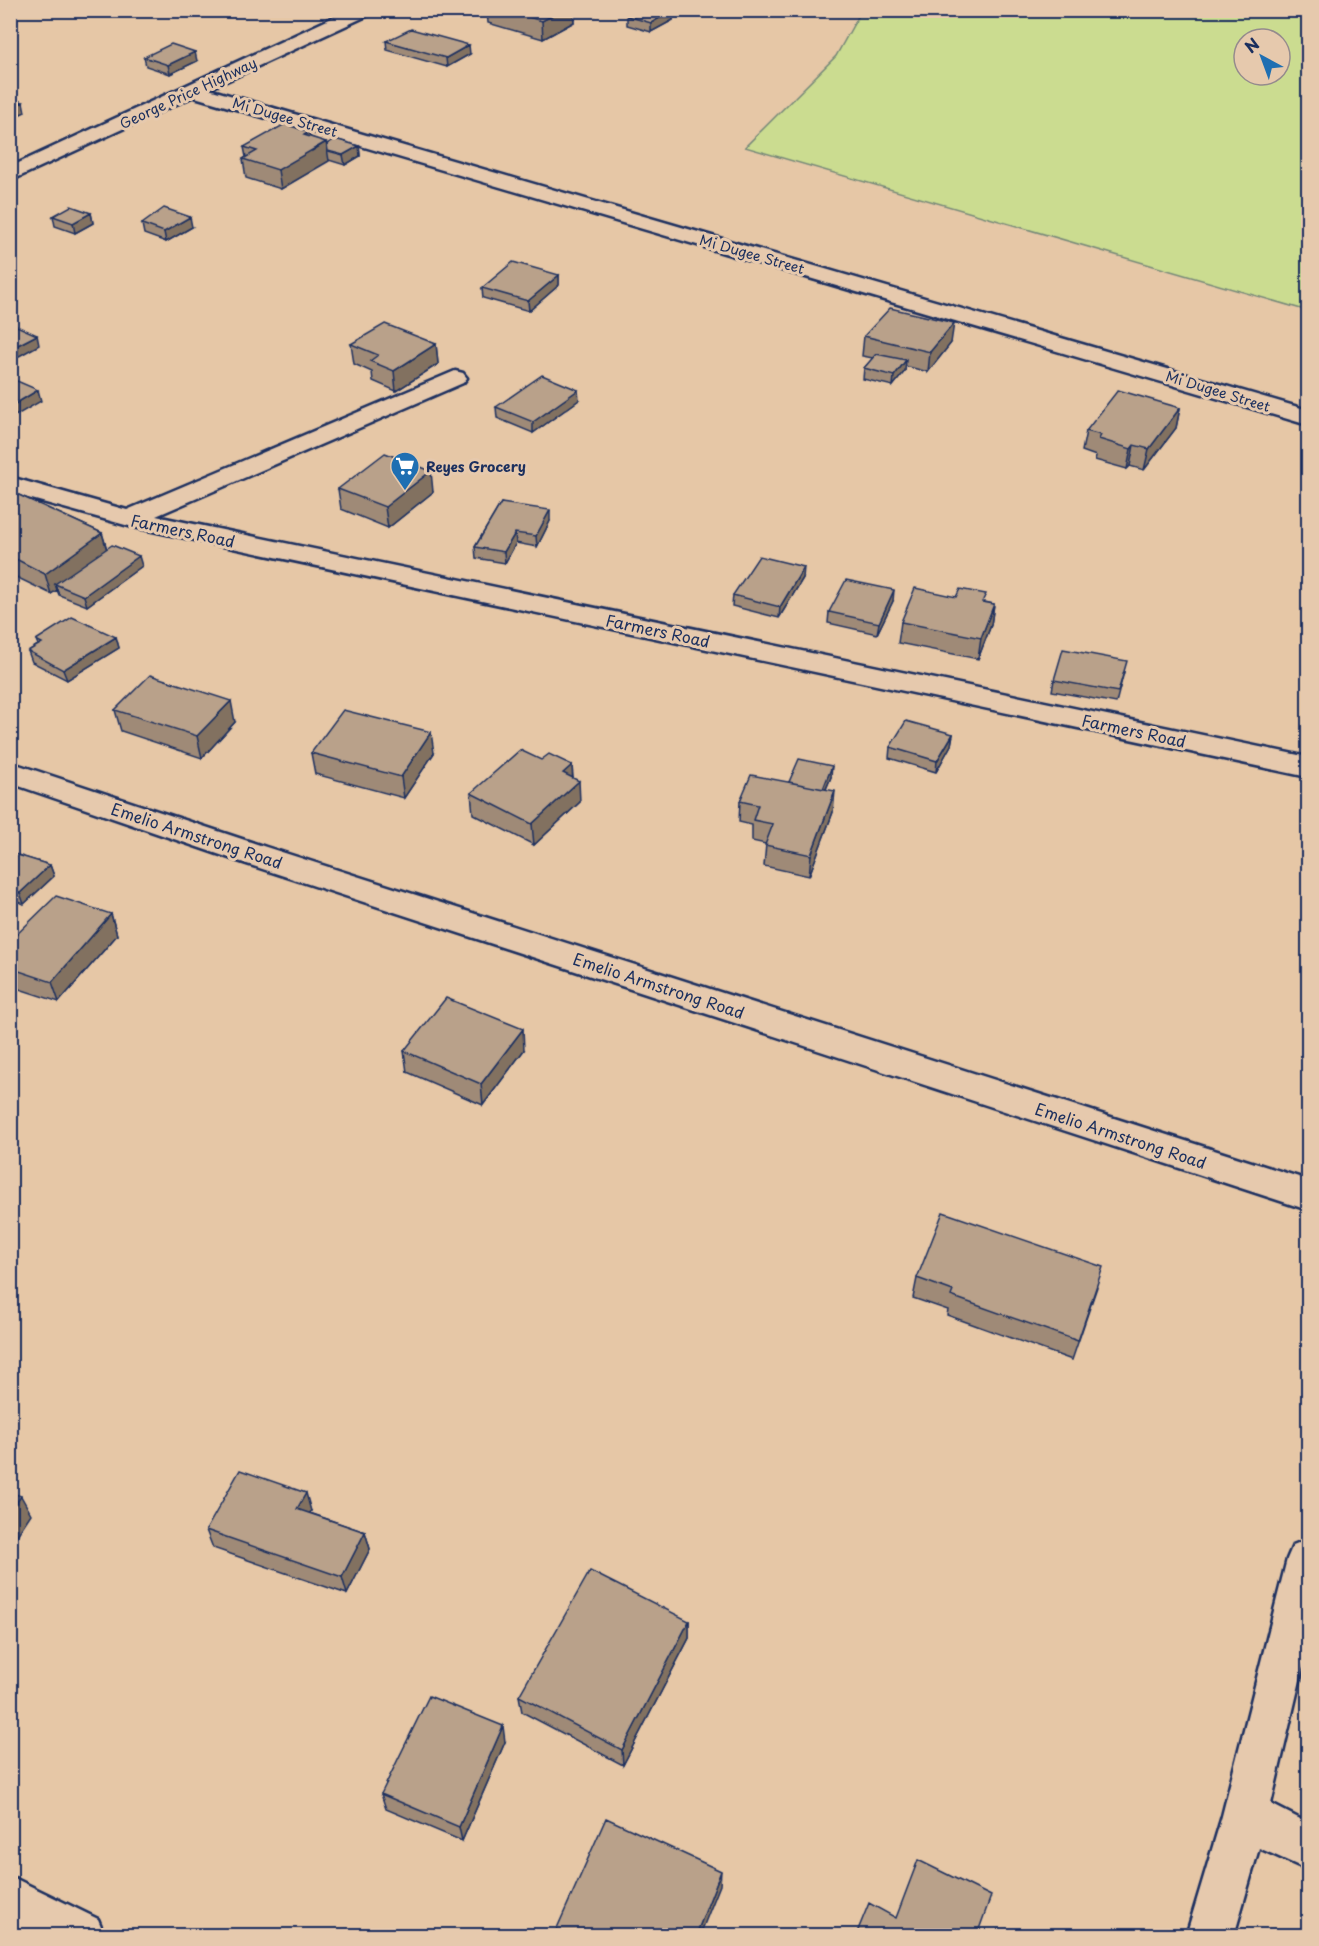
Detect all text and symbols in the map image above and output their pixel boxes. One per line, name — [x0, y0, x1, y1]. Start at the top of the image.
north arrow — [1232, 27, 1292, 87]
text: N — [1239, 32, 1264, 58]
street label: George Price Highway — [116, 52, 260, 134]
street label: Mi Dugee Street — [230, 92, 340, 142]
street label: Mi Dugee Street — [697, 229, 807, 279]
street label: Mi Dugee Street — [1163, 365, 1273, 417]
supermarket icon: Reyes Grocery — [389, 450, 421, 492]
place label: Reyes Grocery — [426, 456, 526, 477]
street label: Farmers Road — [129, 507, 237, 553]
street label: Farmers Road — [604, 607, 712, 653]
street label: Farmers Road — [1080, 707, 1188, 753]
street label: Emelio Armstrong Road — [108, 796, 286, 874]
street label: Emelio Armstrong Road — [570, 946, 748, 1024]
street label: Emelio Armstrong Road — [1032, 1096, 1210, 1174]

